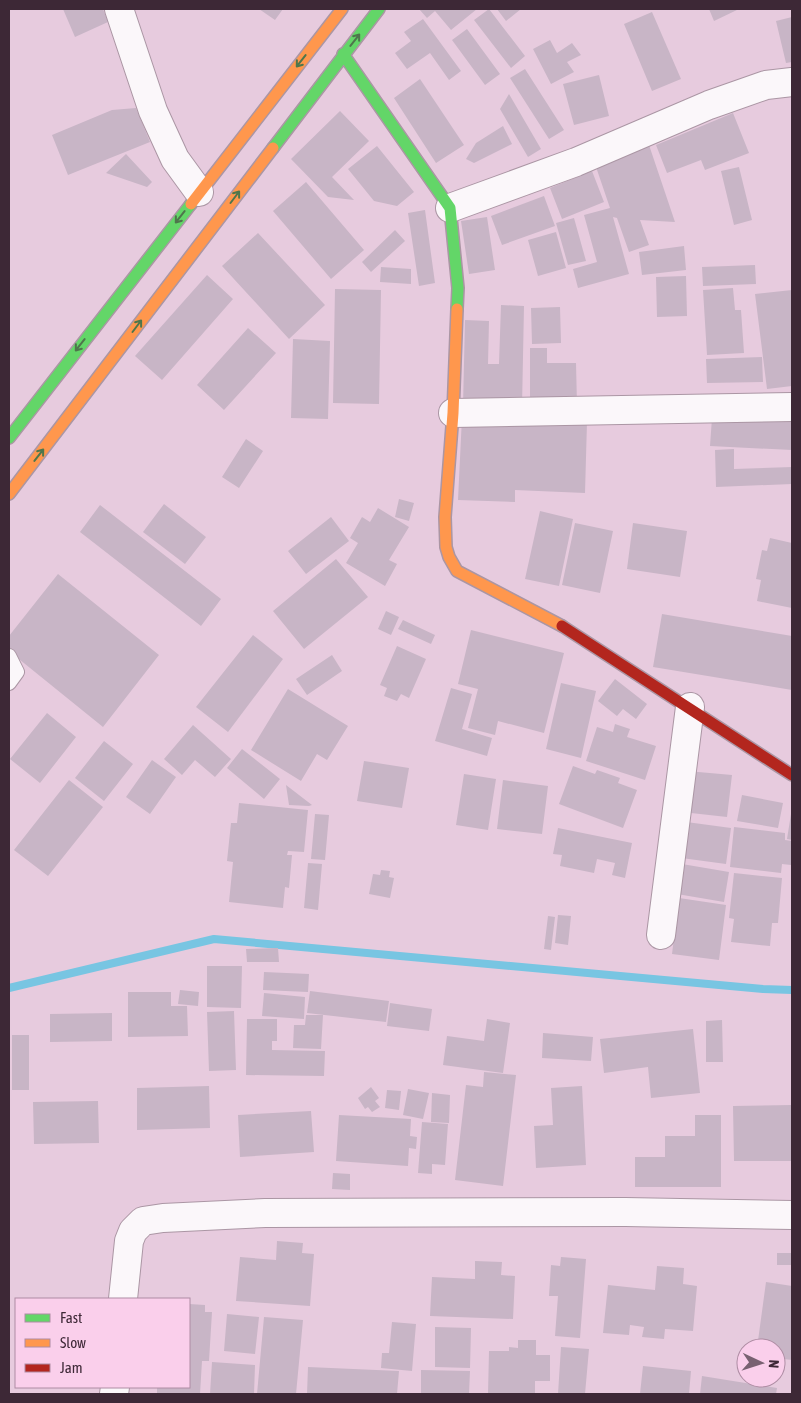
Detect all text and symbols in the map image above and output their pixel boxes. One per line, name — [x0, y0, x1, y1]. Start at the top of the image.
one-way arrow — [349, 33, 360, 46]
one-way arrow — [296, 54, 306, 68]
one-way arrow — [230, 191, 241, 204]
one-way arrow — [175, 210, 185, 224]
one-way arrow — [132, 319, 142, 333]
one-way arrow — [75, 339, 86, 352]
one-way arrow — [33, 449, 44, 462]
legend — [15, 1298, 190, 1388]
text: Fast — [60, 1309, 82, 1326]
text: Slow — [60, 1334, 86, 1351]
north arrow — [736, 1338, 786, 1388]
text: Jam — [60, 1359, 83, 1376]
text: N — [766, 1359, 782, 1369]

